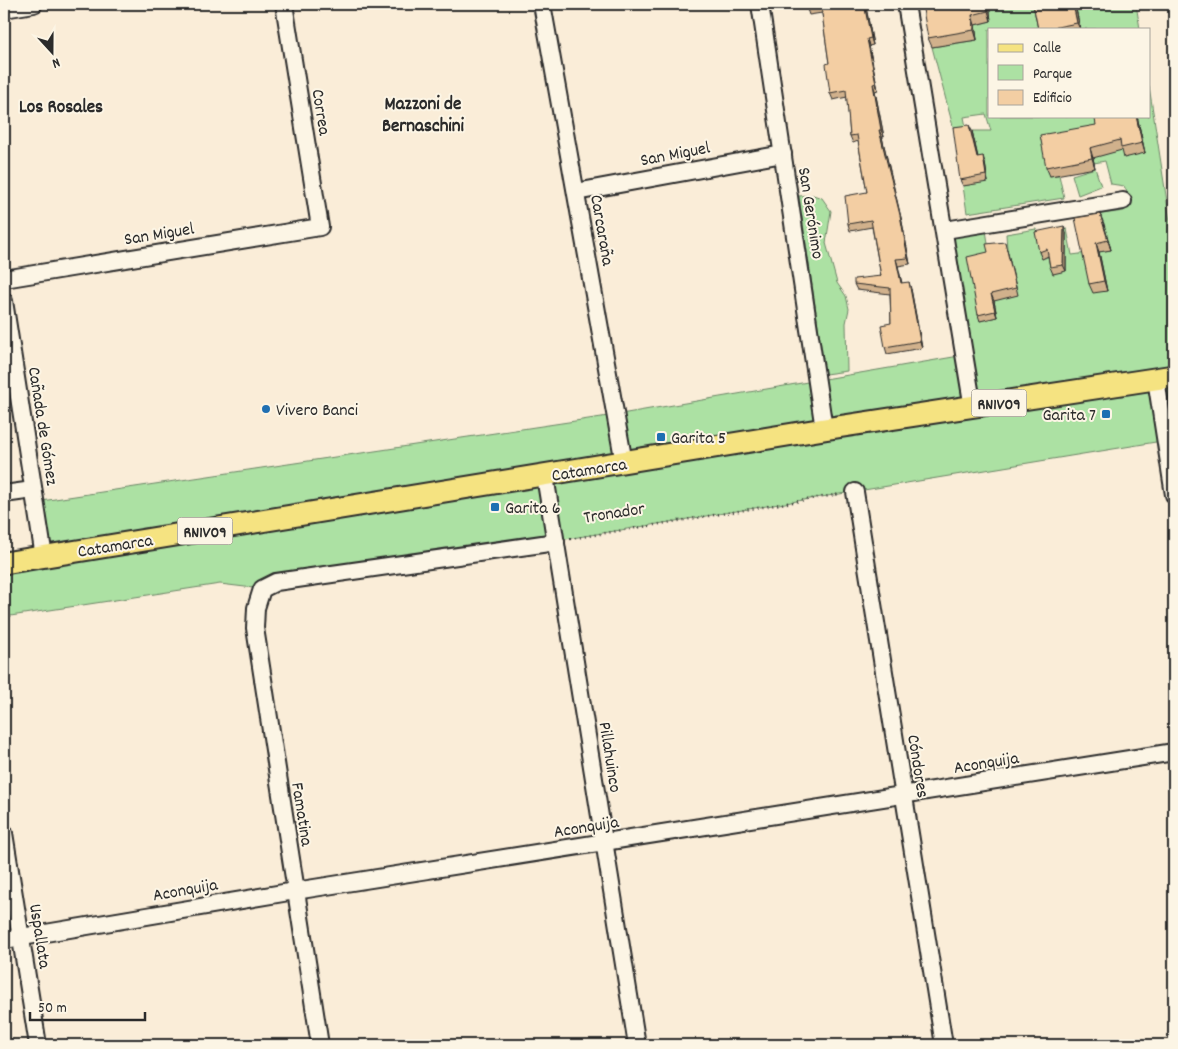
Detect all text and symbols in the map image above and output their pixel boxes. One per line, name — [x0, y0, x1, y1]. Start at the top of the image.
north arrow — [28, 28, 78, 78]
legend — [988, 28, 1150, 118]
text: Calle — [1033, 38, 1062, 60]
text: N — [49, 52, 63, 73]
text: Parque — [1033, 64, 1073, 86]
street label: Correa — [304, 87, 336, 138]
text: Edificio — [1033, 88, 1072, 110]
district label: Mazzoni de Bernaschini — [382, 92, 465, 141]
district label: Los Rosales — [19, 95, 103, 122]
street label: San Miguel — [638, 136, 713, 174]
street label: San Gerónimo — [790, 166, 829, 261]
street label: Carcaraña — [582, 193, 619, 268]
street label: San Miguel — [123, 217, 197, 253]
street label: Cañada de Gómez — [20, 365, 63, 488]
road number: RN1V09 — [972, 389, 1026, 416]
place label: Vivero Banci — [276, 399, 358, 424]
marker: Vivero Banci — [260, 403, 272, 415]
place label: Garita 7 — [1042, 404, 1096, 429]
marker: Garita 7 — [1100, 408, 1112, 420]
place label: Garita 5 — [671, 427, 726, 452]
marker: Garita 5 — [655, 431, 667, 443]
street label: Catamarca — [550, 453, 629, 490]
place label: Garita 6 — [505, 497, 561, 522]
street label: Tronador — [582, 497, 647, 532]
marker: Garita 6 — [489, 501, 501, 513]
road number: RN1V09 — [178, 518, 232, 544]
street label: Catamarca — [76, 529, 155, 566]
street label: Pillahuinco — [591, 720, 626, 795]
street label: Cóndores — [899, 733, 934, 800]
street label: Aconquija — [952, 747, 1021, 782]
street label: Famatina — [283, 781, 318, 848]
street label: Aconquija — [552, 811, 621, 846]
street label: Aconquija — [151, 873, 220, 909]
street label: Uspallata — [21, 902, 56, 971]
scale bar — [30, 989, 145, 1021]
text: 50 m — [38, 998, 67, 1020]

